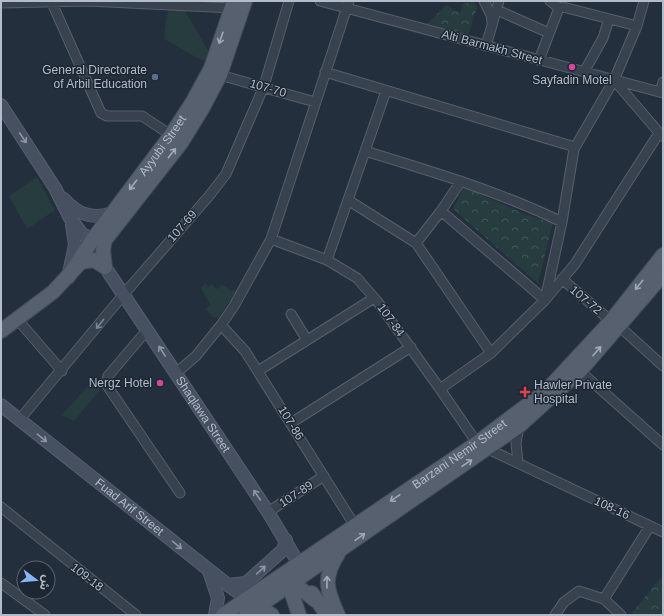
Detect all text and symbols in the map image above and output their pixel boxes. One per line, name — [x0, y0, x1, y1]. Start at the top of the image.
street label: Alti Barmakh Street — [440, 27, 544, 67]
one-way arrow — [217, 32, 225, 44]
marker: Sayfadin Motel — [567, 62, 577, 72]
place label: General Directorate of Arbil Education — [42, 63, 147, 91]
marker: General Directorate of Arbil Education — [150, 72, 160, 82]
place label: Sayfadin Motel — [532, 73, 612, 87]
street label: 107-70 — [248, 76, 288, 100]
street label: Ayyubi Street — [136, 112, 189, 178]
one-way arrow — [19, 132, 27, 143]
one-way arrow — [168, 148, 176, 159]
one-way arrow — [129, 179, 138, 190]
street label: 107-69 — [164, 207, 200, 245]
one-way arrow — [635, 280, 644, 291]
street label: 107-72 — [567, 283, 605, 318]
street label: 107-84 — [374, 301, 408, 339]
one-way arrow — [95, 319, 104, 329]
one-way arrow — [158, 345, 166, 357]
one-way arrow — [593, 346, 602, 356]
street label: Shaqlawa Street — [173, 374, 234, 456]
place label: Nergz Hotel — [89, 376, 152, 390]
marker: Nergz Hotel — [155, 378, 165, 388]
place label: Hawler Private Hospital — [534, 378, 612, 406]
marker: Hawler Private Hospital — [519, 386, 531, 398]
street label: 107-86 — [275, 403, 307, 443]
street label: Barzani Nemir Street — [410, 416, 510, 492]
one-way arrow — [37, 433, 48, 442]
one-way arrow — [461, 459, 473, 467]
street label: Fuad Arif Street — [92, 475, 167, 539]
street label: 107-89 — [277, 478, 316, 510]
one-way arrow — [253, 490, 261, 501]
one-way arrow — [390, 494, 401, 502]
street label: 108-16 — [592, 494, 632, 522]
one-way arrow — [354, 533, 365, 541]
one-way arrow — [172, 540, 182, 549]
north arrow — [16, 560, 56, 600]
street label: 109-18 — [68, 560, 106, 594]
one-way arrow — [256, 565, 266, 574]
text: ش — [37, 574, 53, 592]
one-way arrow — [323, 576, 331, 589]

